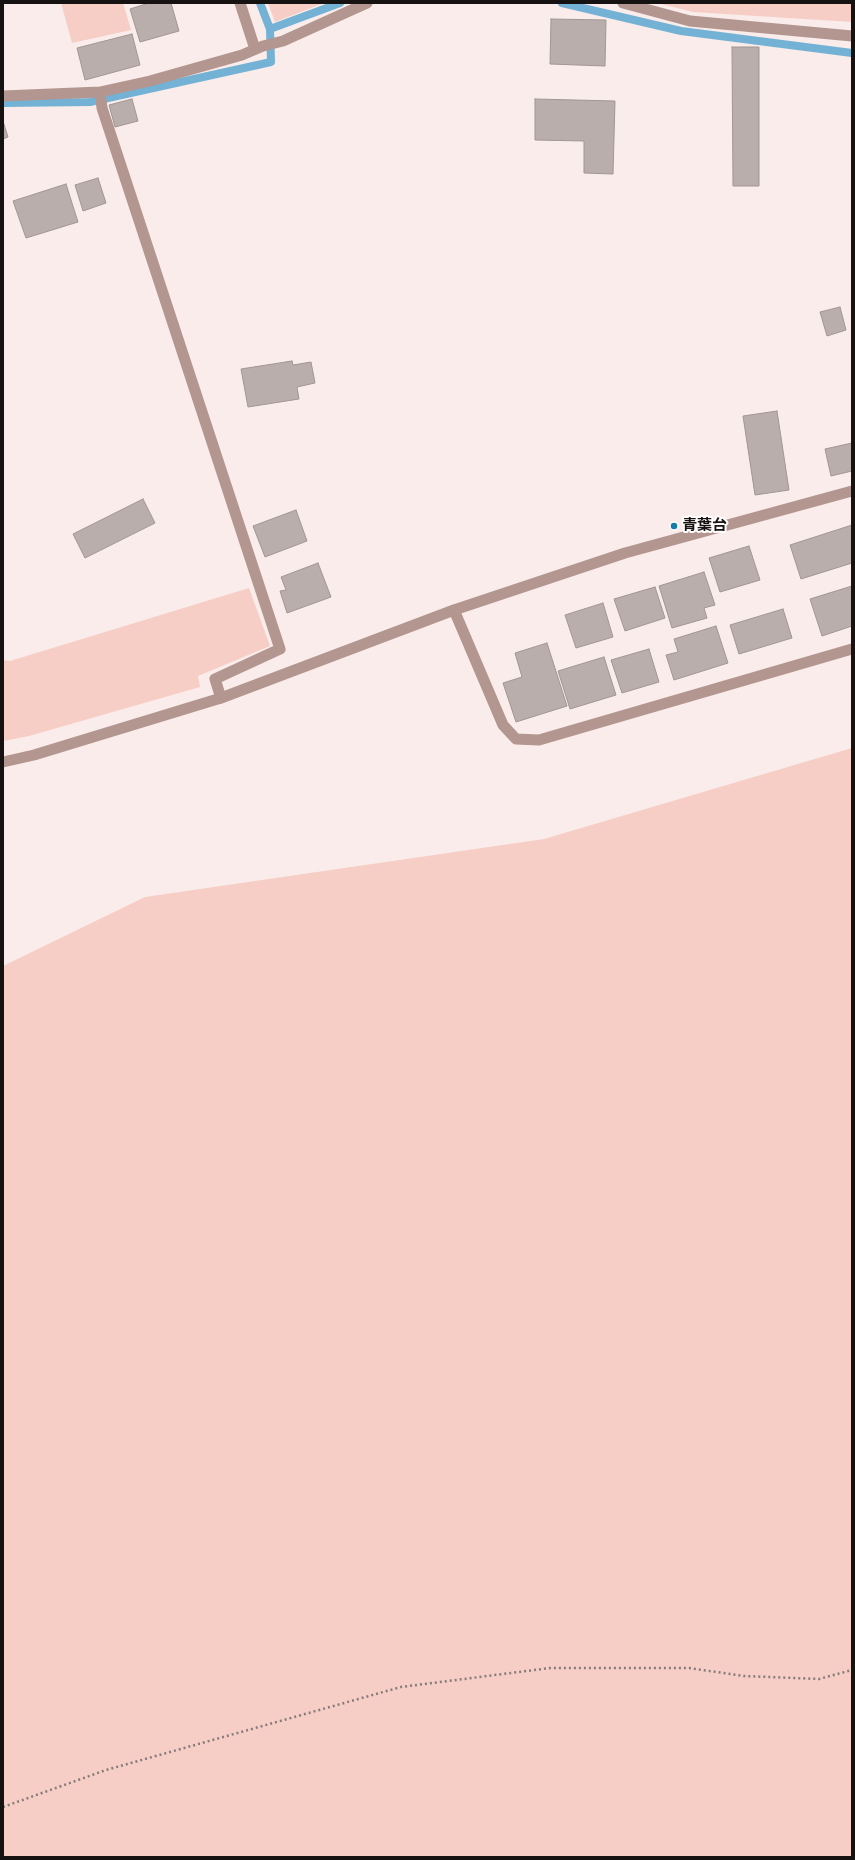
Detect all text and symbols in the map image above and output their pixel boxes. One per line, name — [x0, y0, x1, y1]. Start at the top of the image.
place label: 青葉台 — [682, 517, 727, 535]
marker: 青葉台 — [669, 521, 679, 531]

